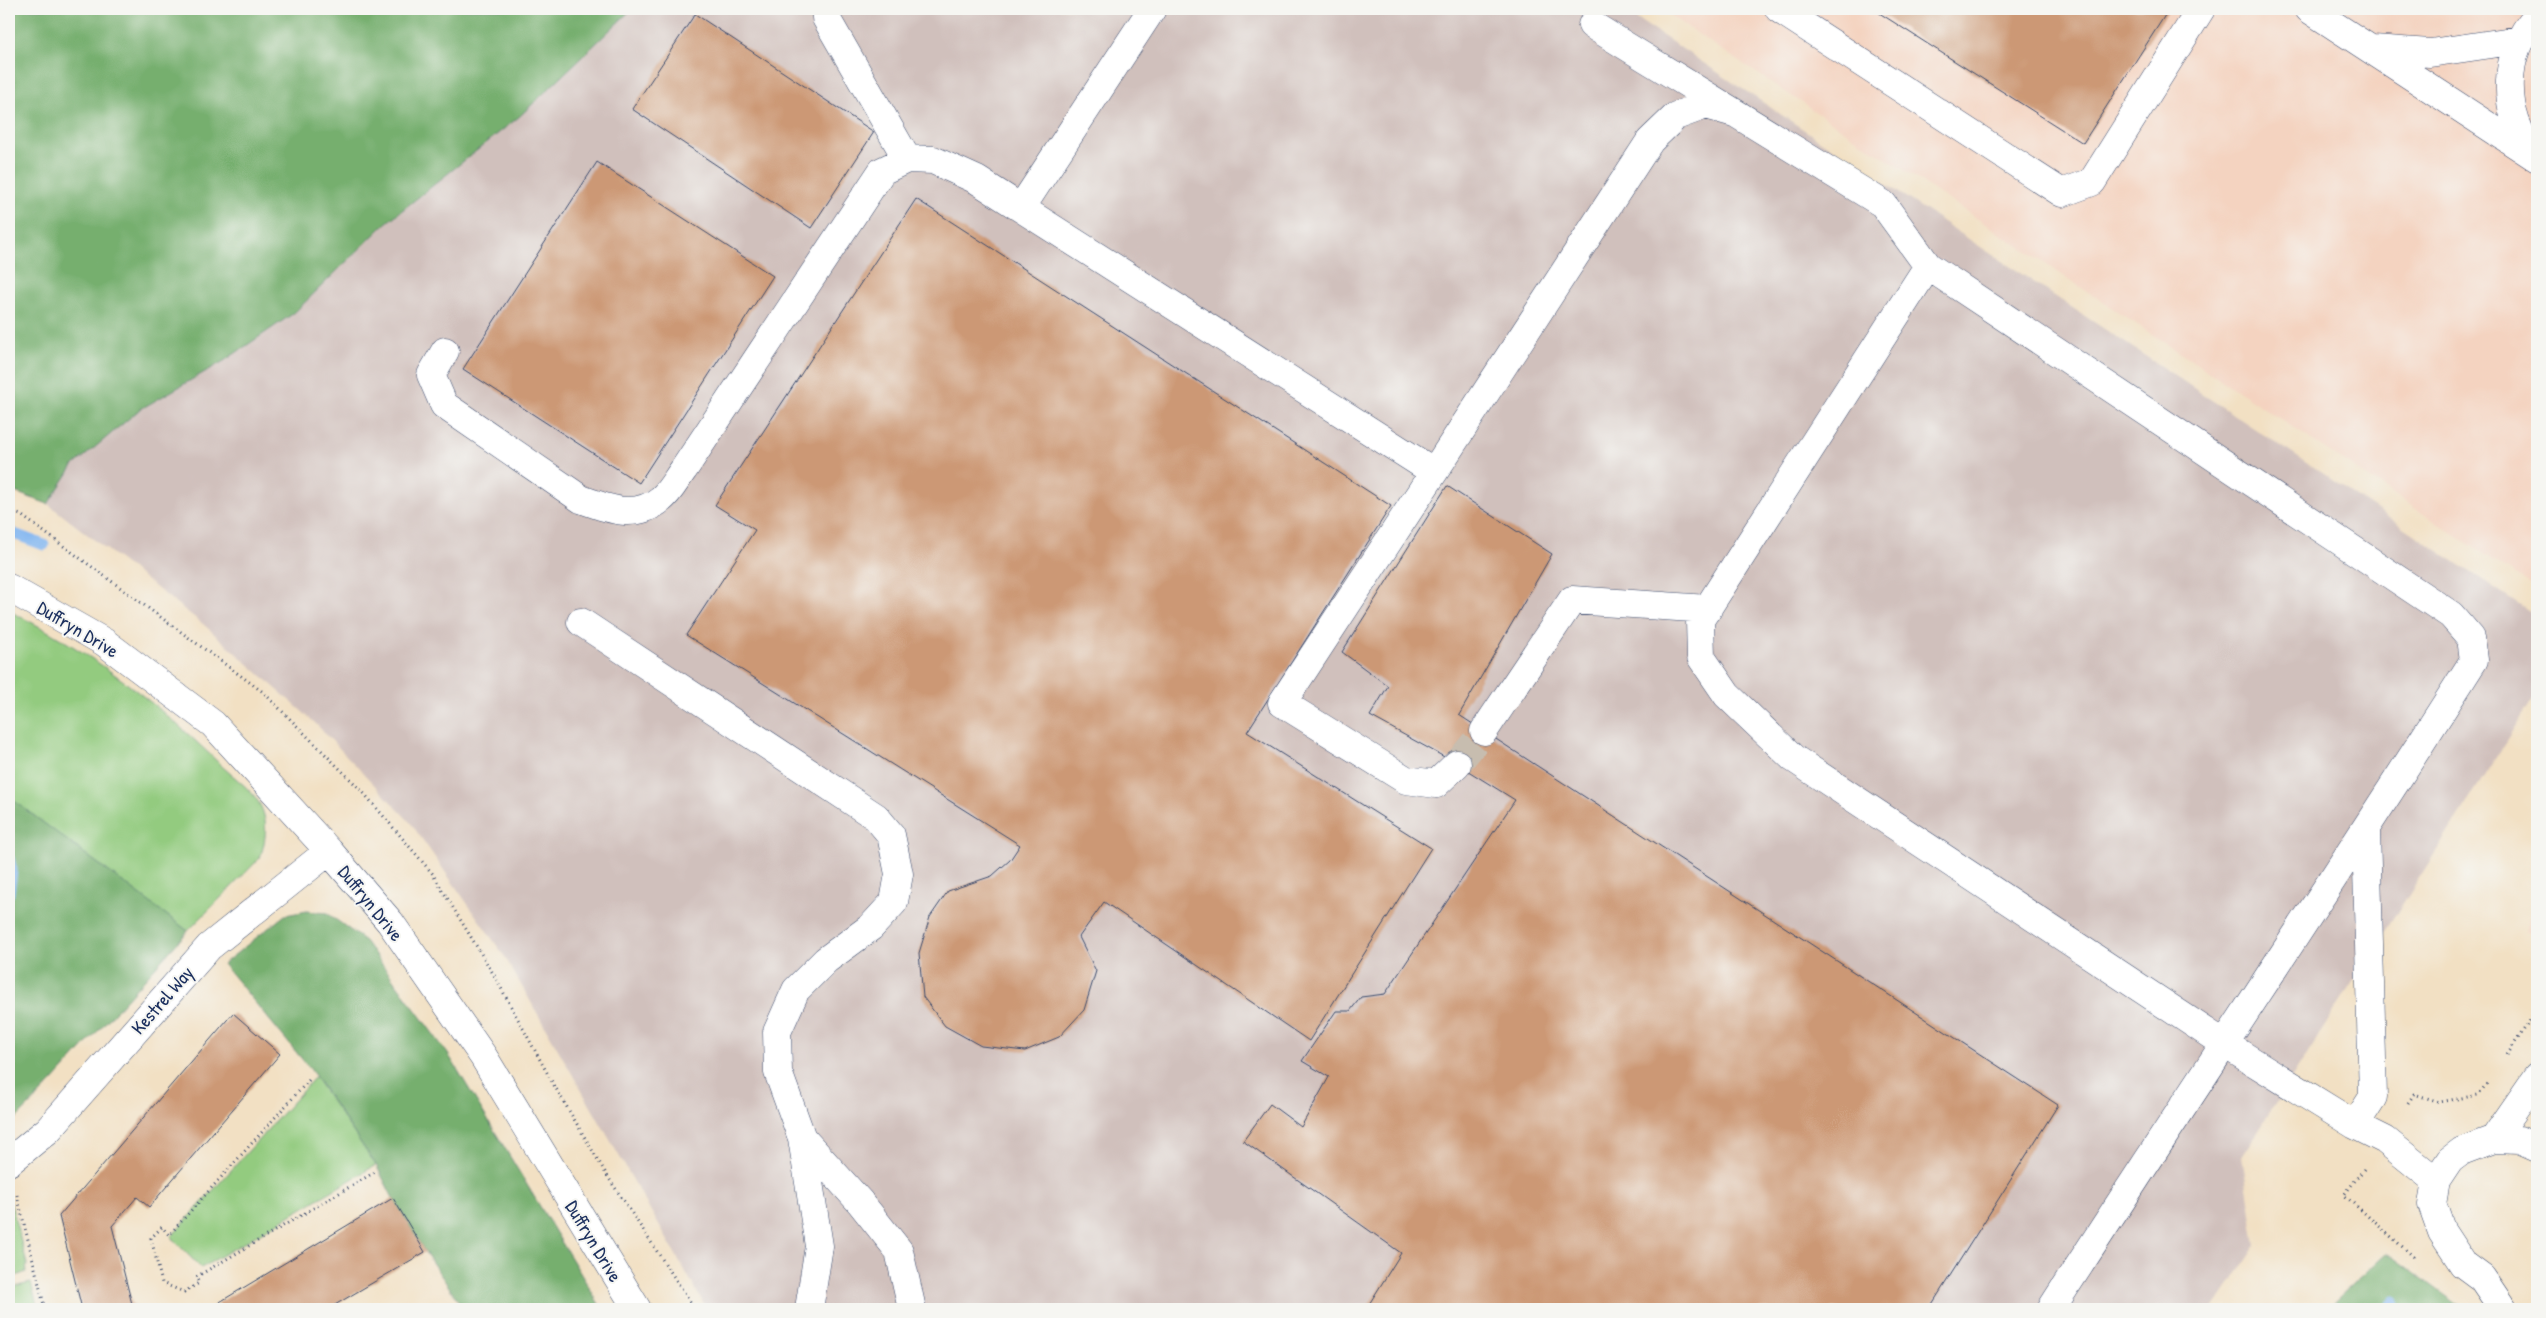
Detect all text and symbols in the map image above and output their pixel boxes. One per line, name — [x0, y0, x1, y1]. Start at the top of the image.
street label: Duffryn Drive — [32, 595, 124, 664]
street label: Duffryn Drive — [332, 860, 410, 947]
street label: Kestrel Way — [125, 960, 199, 1040]
street label: Duffryn Drive — [560, 1195, 629, 1287]

